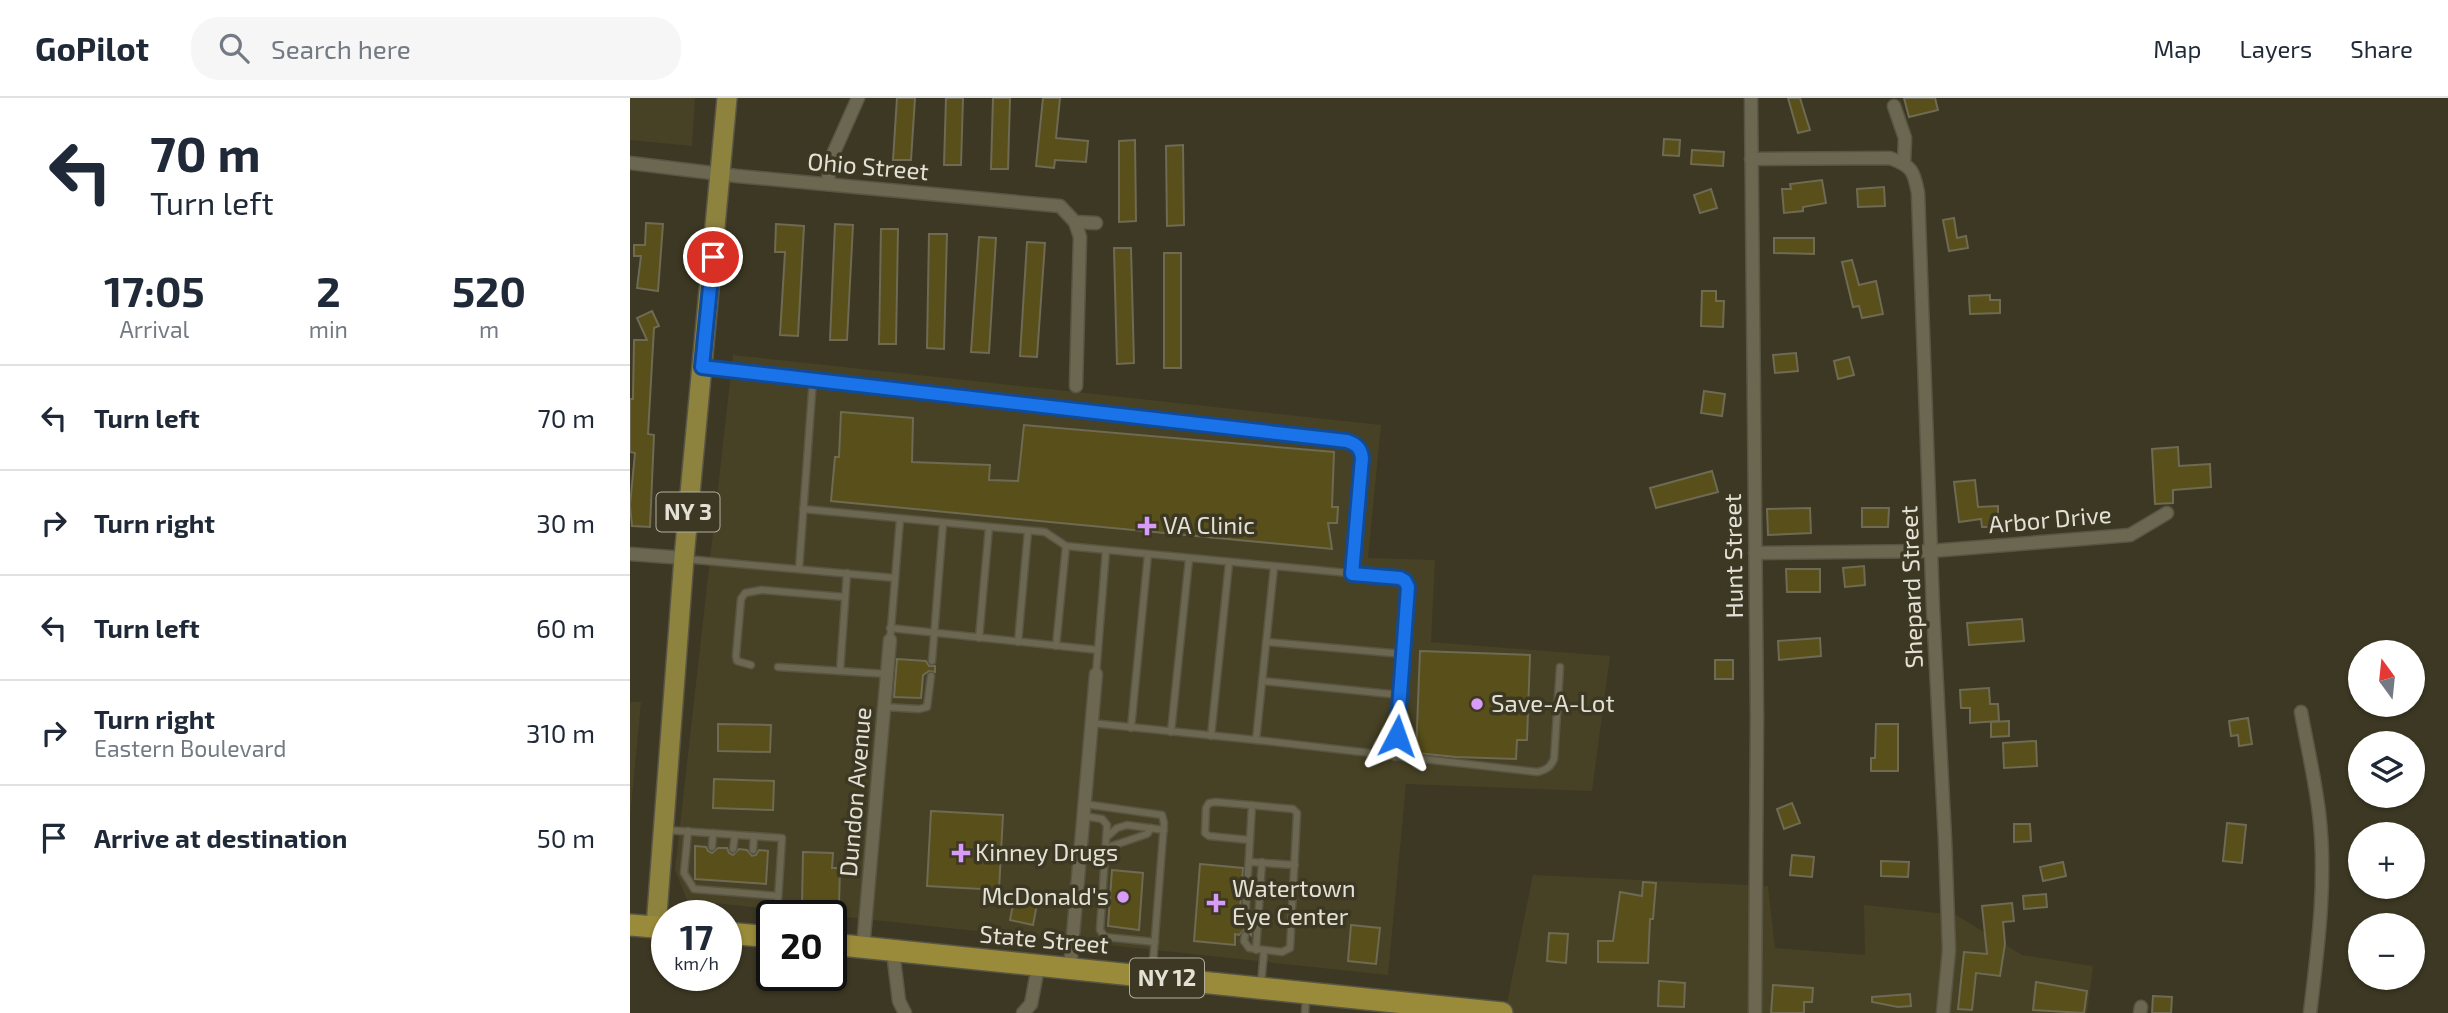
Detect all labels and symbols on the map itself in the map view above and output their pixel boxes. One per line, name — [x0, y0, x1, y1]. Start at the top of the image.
street label: Ohio Street — [806, 146, 930, 185]
pin — [683, 227, 743, 287]
road number: NY 3 — [657, 492, 720, 532]
street label: Hunt Street — [1717, 493, 1748, 619]
street label: Arbor Drive — [1987, 499, 2113, 538]
street label: Shepard Street — [1893, 505, 1928, 669]
place label: VA Clinic — [1163, 510, 1255, 539]
marker: VA Clinic — [1137, 516, 1157, 536]
north arrow — [2348, 640, 2426, 718]
place label: Save-A-Lot — [1491, 688, 1615, 717]
marker: Save-A-Lot — [1469, 696, 1485, 712]
position arrow — [1360, 699, 1434, 773]
street label: Dundon Avenue — [833, 706, 876, 878]
place label: Kinney Drugs — [975, 837, 1118, 866]
marker: Kinney Drugs — [953, 845, 969, 861]
place label: Watertown Eye Center — [1232, 873, 1356, 930]
place label: McDonald's — [981, 881, 1109, 910]
marker: McDonald's — [1115, 889, 1131, 905]
marker: Watertown Eye Center — [1206, 893, 1226, 913]
speed limit sign: 20 — [756, 900, 847, 991]
street label: State Street — [978, 918, 1110, 959]
road number: NY 12 — [1130, 958, 1204, 998]

